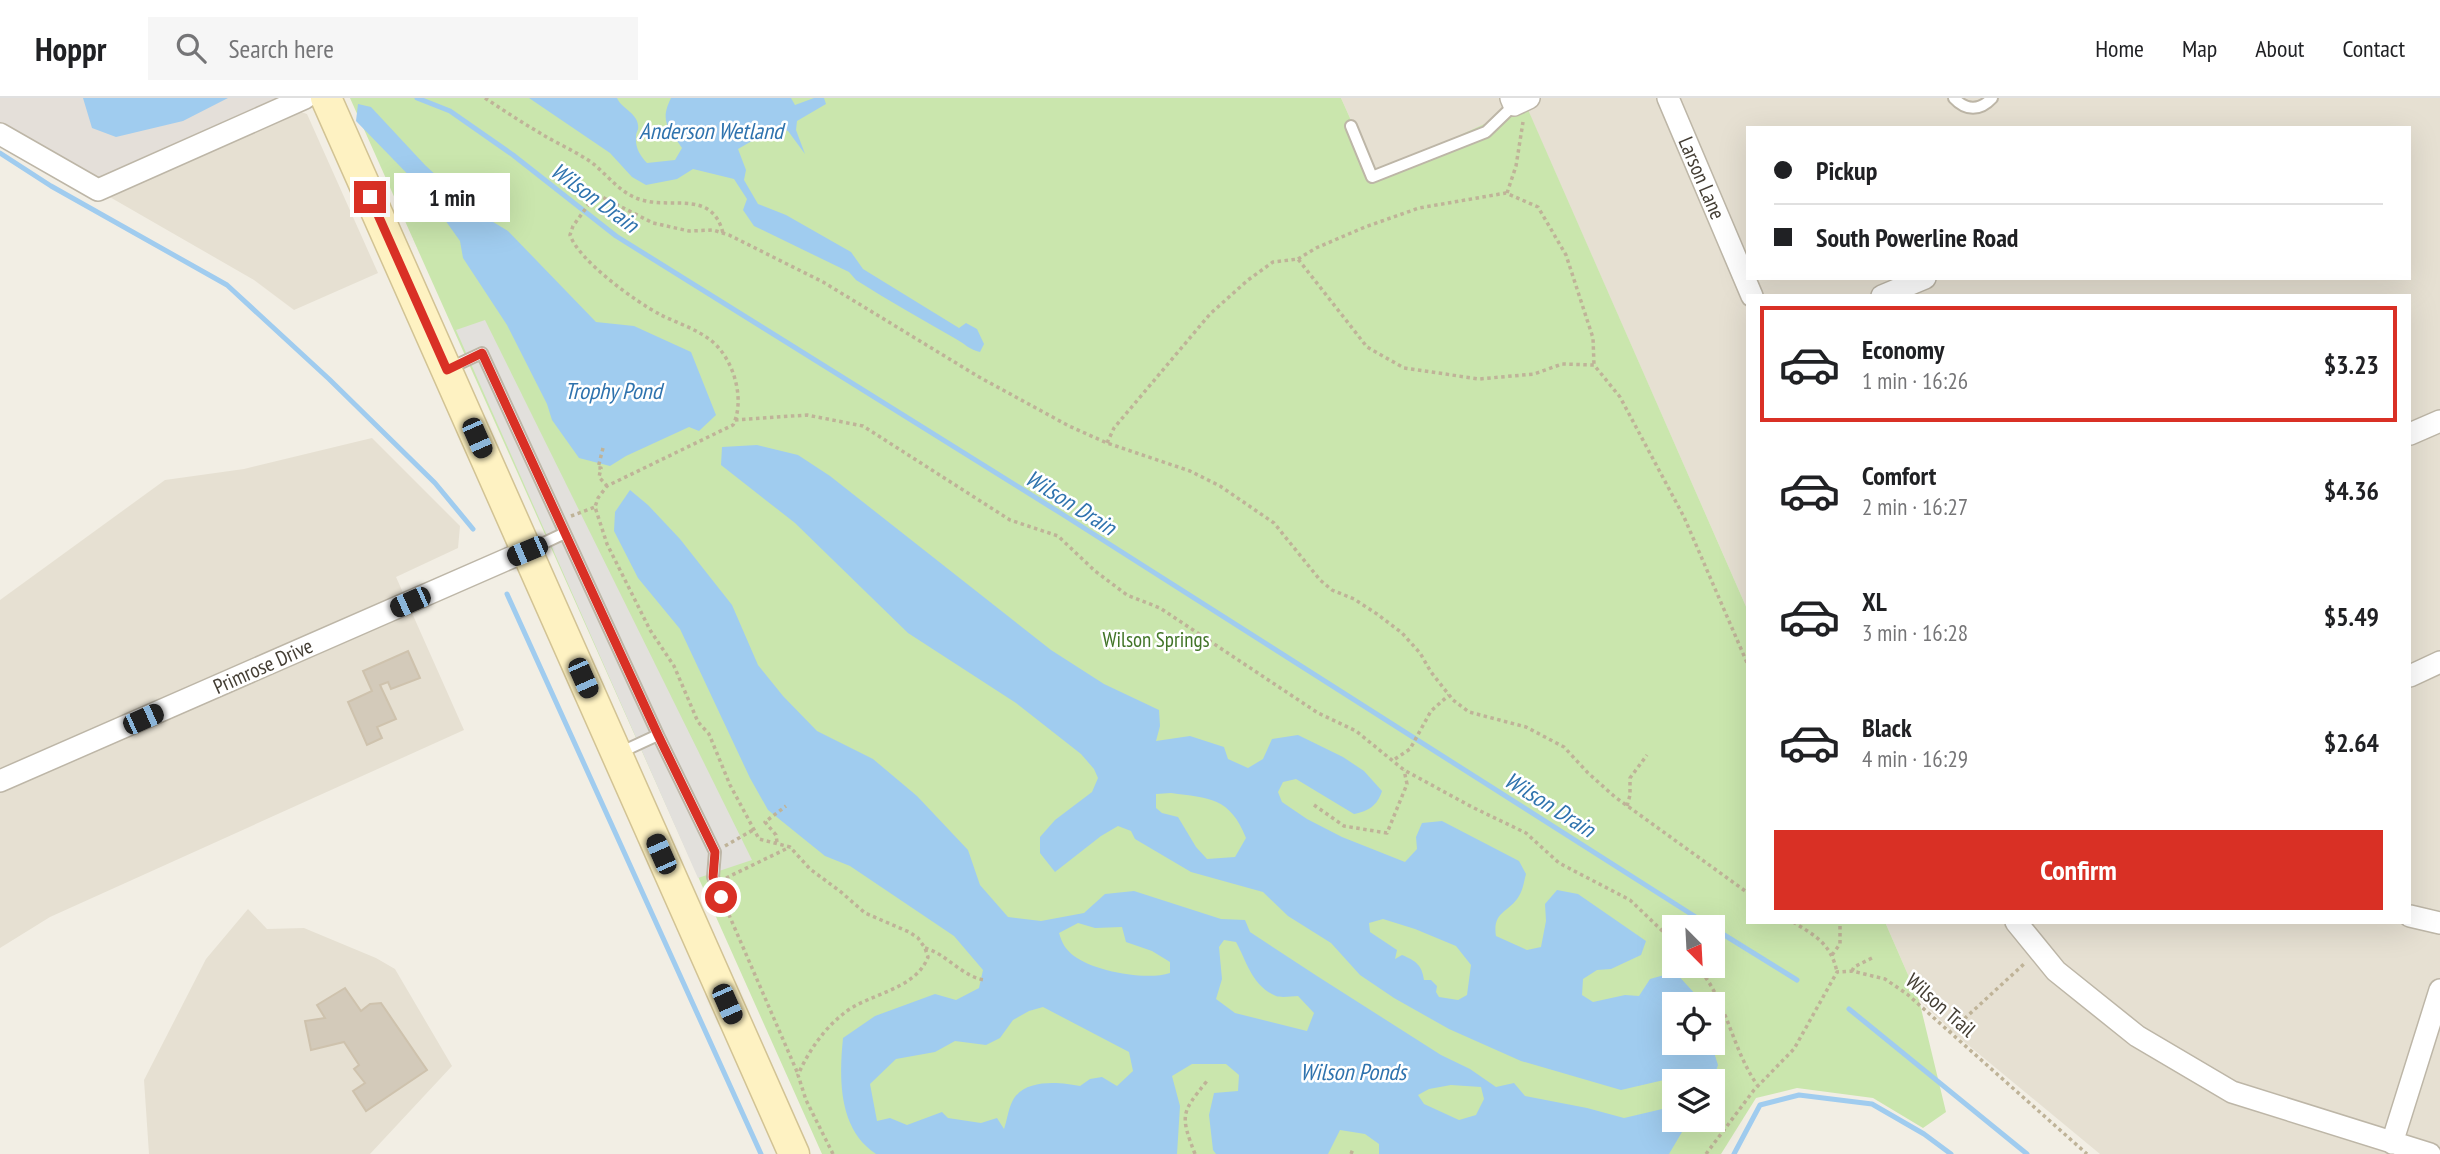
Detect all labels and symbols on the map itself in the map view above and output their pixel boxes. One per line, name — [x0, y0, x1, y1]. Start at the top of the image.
water label: Anderson Wetland — [639, 116, 786, 145]
street label: Larson Lane — [1673, 133, 1731, 223]
water label: Wilson Drain — [546, 156, 646, 240]
callout: 1 min — [394, 172, 510, 222]
route end — [354, 181, 386, 213]
water label: Trophy Pond — [564, 376, 665, 405]
car — [459, 415, 496, 461]
water label: Wilson Drain — [1020, 463, 1123, 542]
car — [504, 533, 551, 569]
car — [387, 584, 434, 620]
park label: Wilson Springs — [1102, 626, 1210, 653]
street label: Primrose Drive — [209, 632, 317, 700]
car — [565, 655, 602, 701]
car — [120, 701, 167, 737]
water label: Wilson Drain — [1499, 765, 1602, 844]
car — [643, 831, 680, 877]
route start — [705, 881, 737, 913]
north arrow — [1662, 915, 1726, 978]
street label: Wilson Trail — [1900, 967, 1982, 1043]
car — [709, 981, 746, 1027]
water label: Wilson Ponds — [1300, 1057, 1408, 1086]

